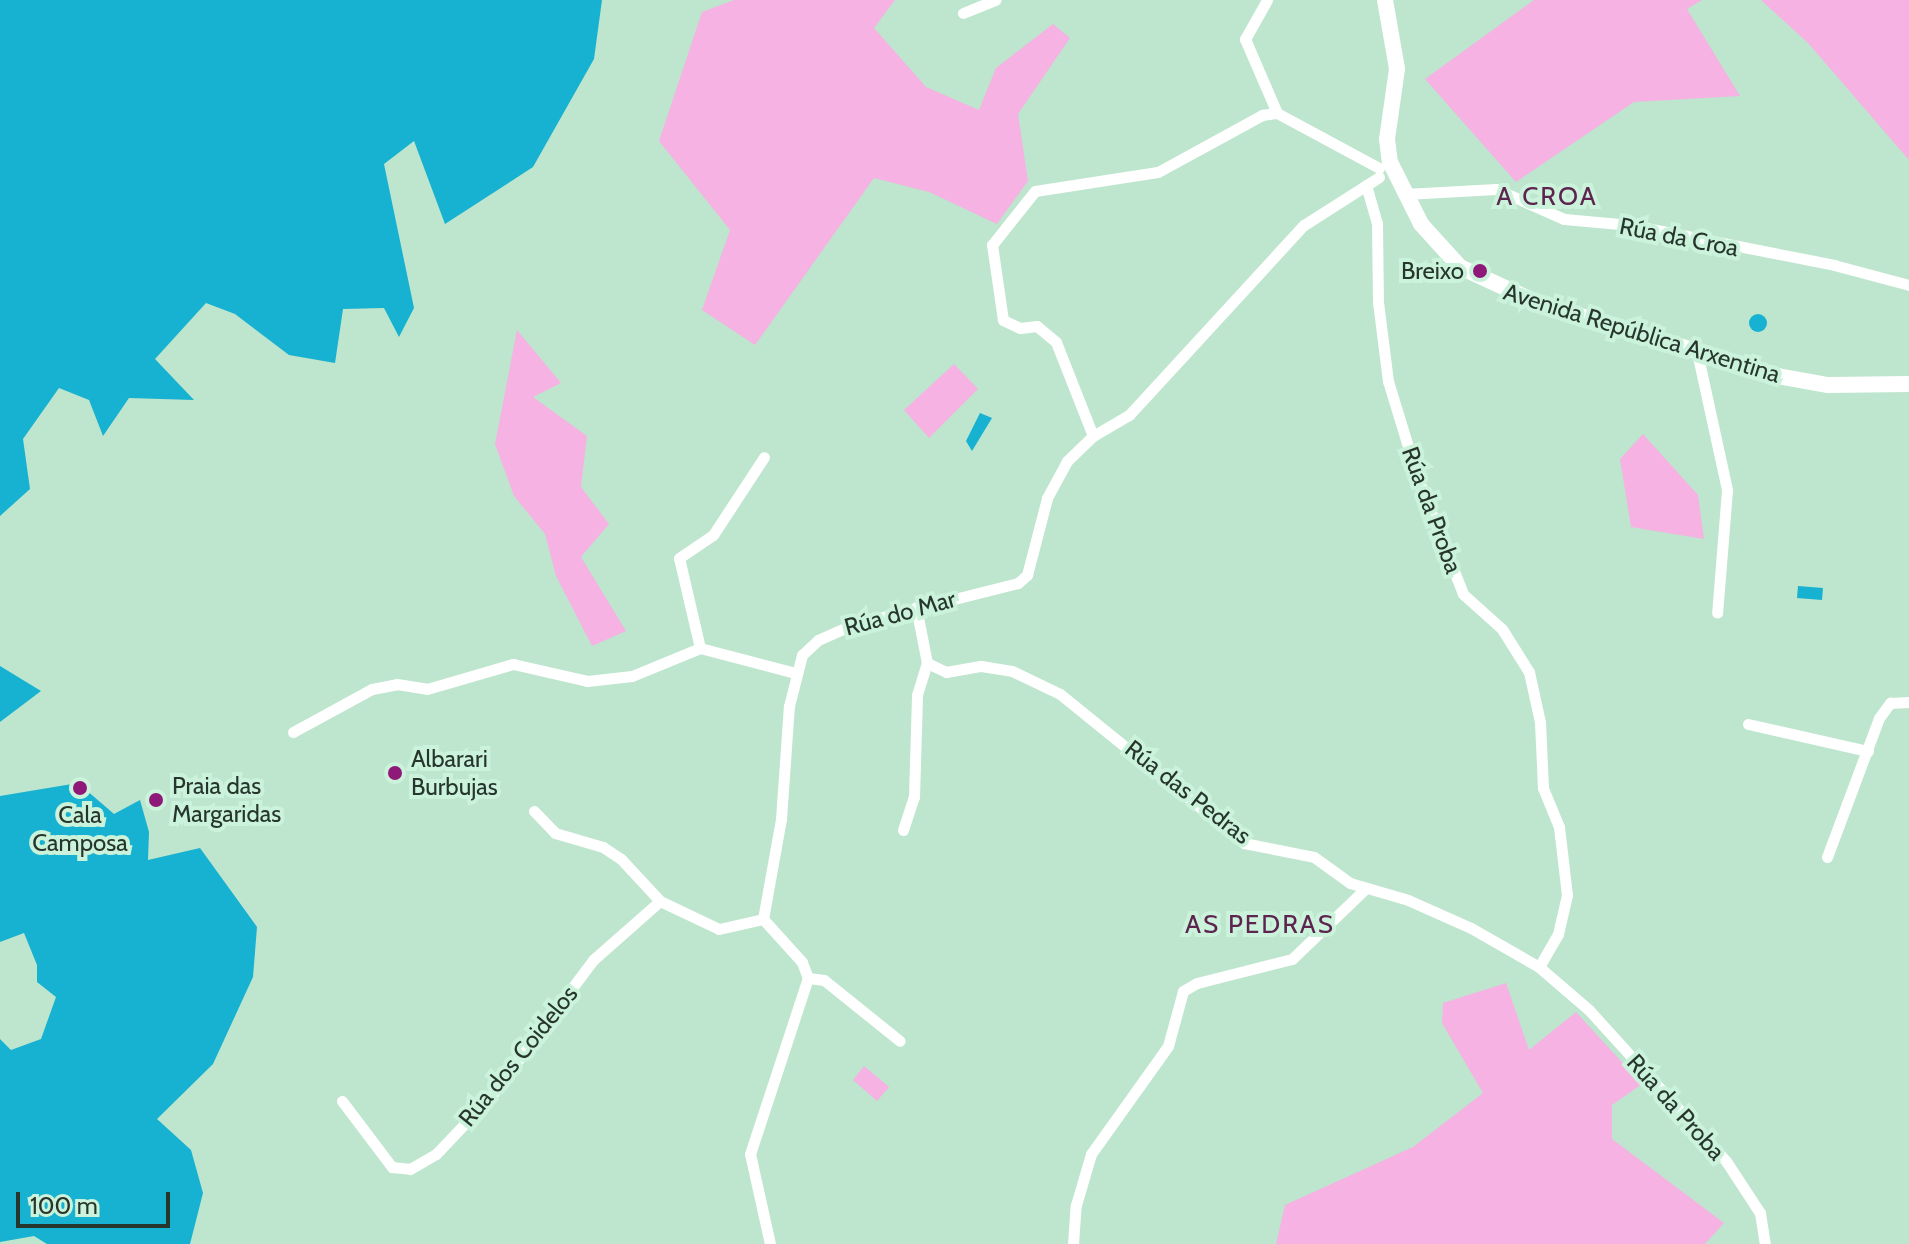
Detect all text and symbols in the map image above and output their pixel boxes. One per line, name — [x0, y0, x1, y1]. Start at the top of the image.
district label: A CROA — [1496, 181, 1598, 213]
street label: Rúa da Croa — [1617, 211, 1741, 263]
place label: Breixo — [1401, 257, 1464, 285]
marker: Breixo — [1471, 262, 1489, 280]
street label: Avenida República Arxentina — [1500, 277, 1784, 389]
street label: Rúa da Proba — [1396, 443, 1468, 577]
street label: Rúa do Mar — [841, 584, 959, 642]
street label: Rúa das Pedras — [1119, 734, 1257, 850]
place label: Albarari Burbujas — [411, 745, 498, 801]
marker: Albarari Burbujas — [386, 764, 404, 782]
place label: Praia das Margaridas — [172, 772, 281, 828]
marker: Cala Camposa — [71, 779, 89, 797]
marker: Praia das Margaridas — [147, 791, 165, 809]
place label: Cala Camposa — [32, 801, 128, 857]
district label: AS PEDRAS — [1185, 909, 1335, 941]
street label: Rúa dos Coidelos — [453, 980, 583, 1132]
street label: Rúa da Proba — [1621, 1048, 1731, 1166]
scale bar — [20, 1176, 174, 1226]
text: 100 m — [30, 1191, 98, 1220]

